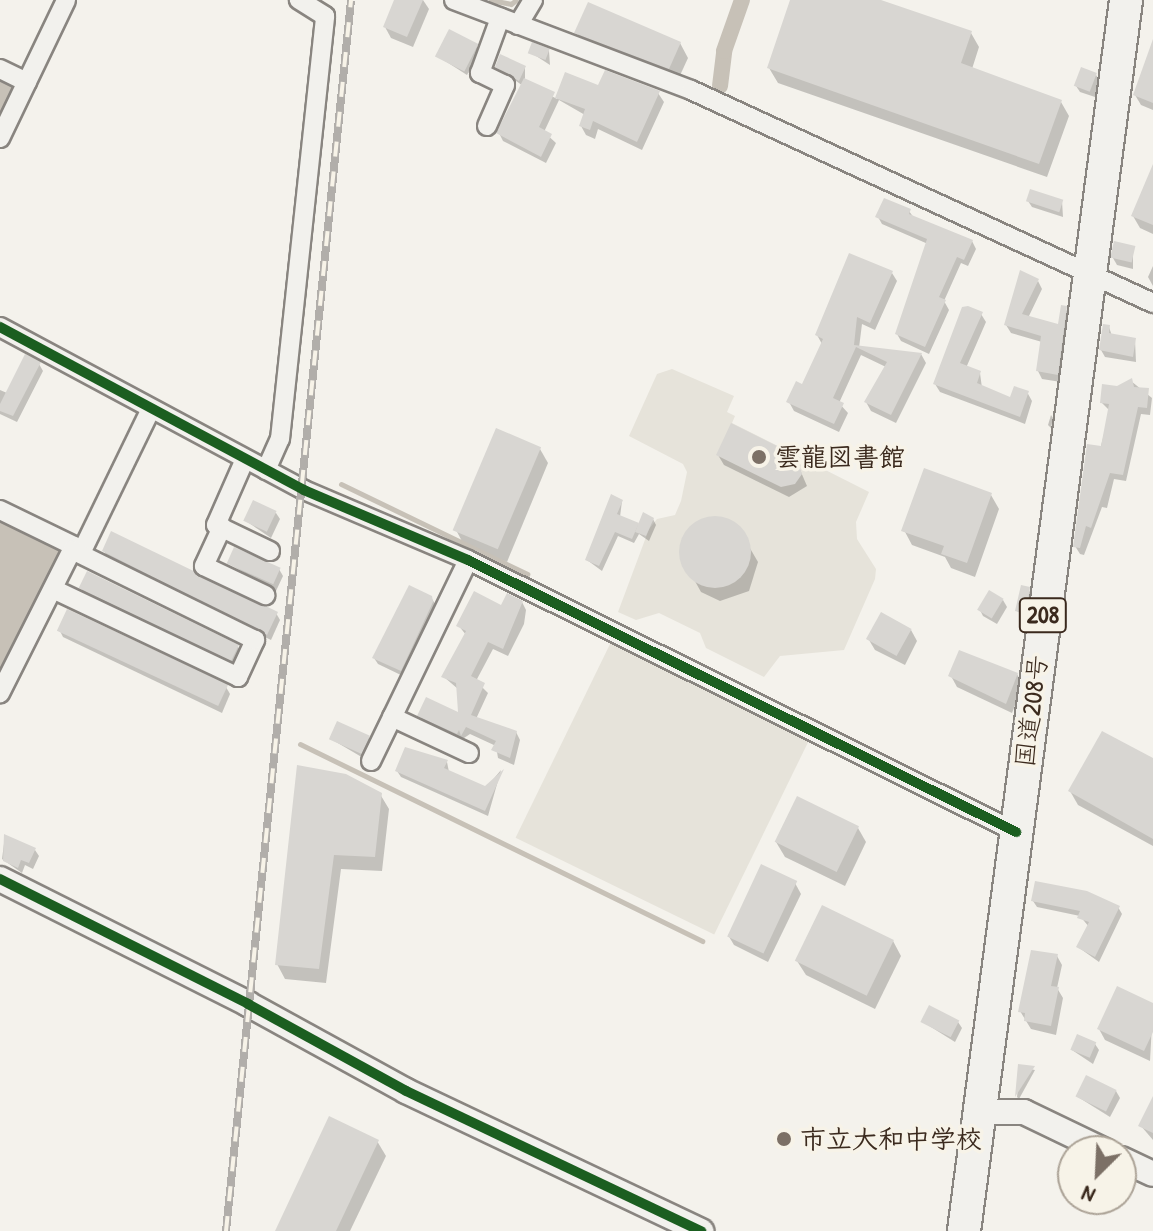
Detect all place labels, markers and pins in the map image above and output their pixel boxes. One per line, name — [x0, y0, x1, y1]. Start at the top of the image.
place label: 雲龍図書館 — [775, 441, 905, 473]
marker: 雲龍図書館 — [750, 448, 768, 466]
place label: 市立大和中学校 — [800, 1123, 982, 1155]
marker: 市立大和中学校 — [775, 1130, 793, 1148]

